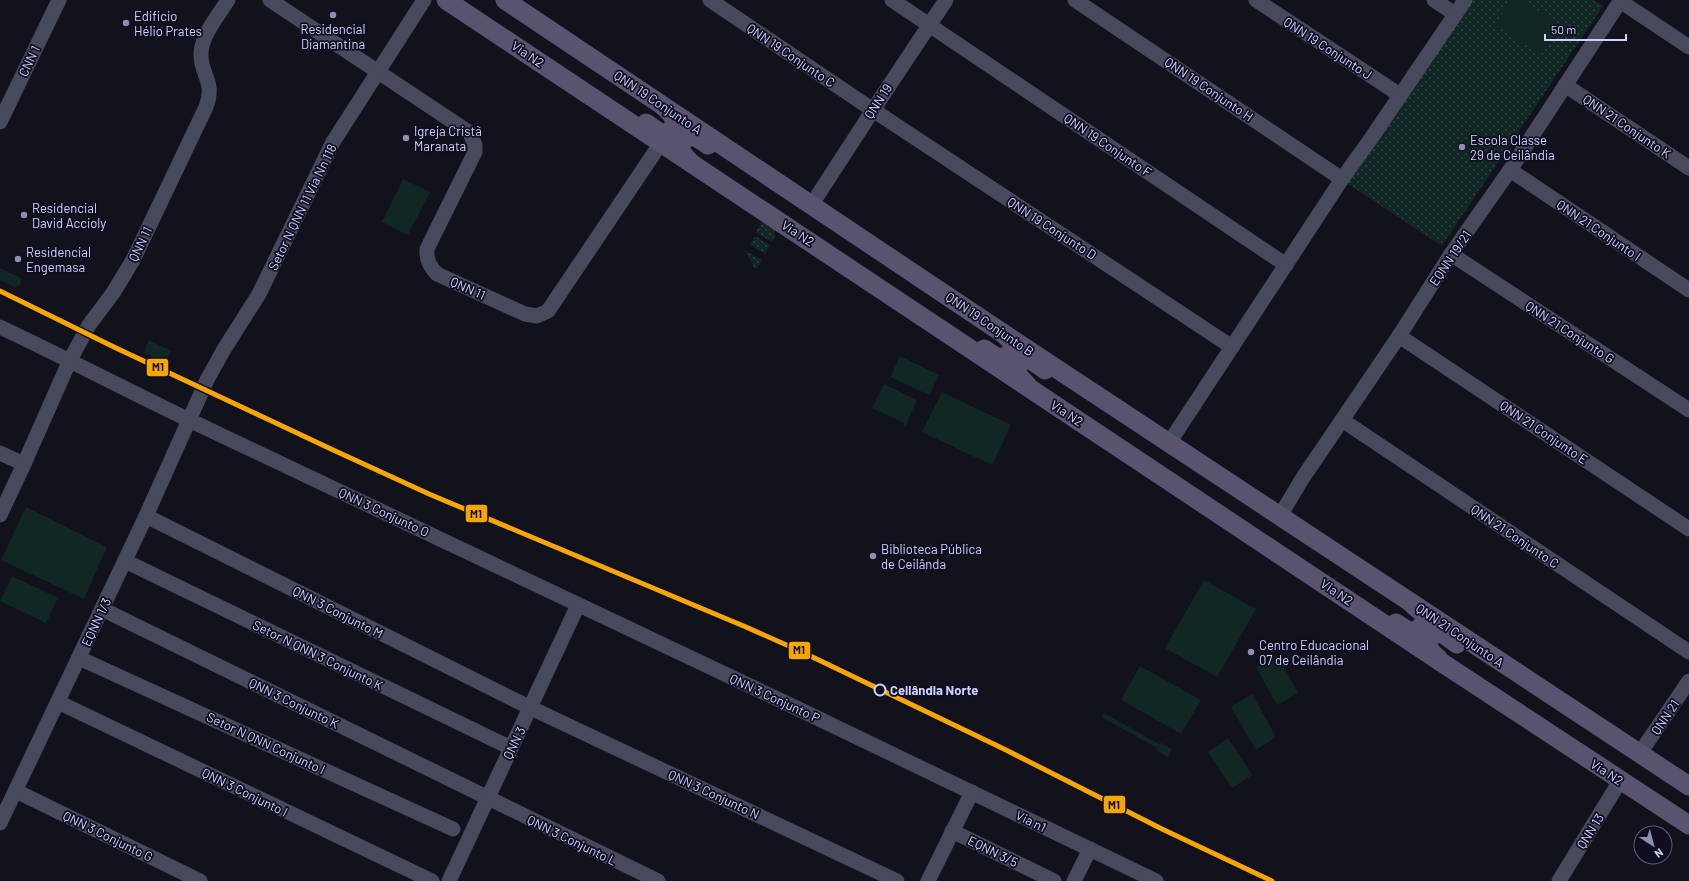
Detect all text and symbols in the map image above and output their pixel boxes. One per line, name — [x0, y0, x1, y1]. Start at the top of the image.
place label: Edificio Hélio Prates — [134, 8, 202, 39]
marker: Residencial Diamantina — [328, 10, 338, 20]
street label: QNN 19 Conjunto J — [1281, 13, 1375, 83]
scale bar — [1545, 16, 1626, 42]
marker: Edificio Hélio Prates — [121, 18, 131, 28]
street label: QNN 19 Conjunto C — [744, 20, 838, 90]
place label: Residencial Diamantina — [301, 21, 365, 52]
text: 50 m — [1551, 22, 1576, 36]
street label: Via N2 — [509, 37, 547, 71]
street label: CNN 1 — [15, 43, 43, 79]
street label: QNN 19 Conjunto H — [1162, 53, 1256, 125]
street label: QNN 19 Conjunto A — [611, 67, 705, 137]
street label: QNN 19 — [861, 80, 895, 122]
street label: QNN 21 Conjunto K — [1580, 91, 1674, 161]
street label: QNN 19 Conjunto F — [1061, 110, 1155, 181]
place label: Igreja Cristã Maranata — [414, 123, 482, 154]
place label: Escola Classe 29 de Ceilândia — [1470, 132, 1555, 163]
marker: Igreja Cristã Maranata — [401, 133, 411, 143]
street label: Setor N QNN 11 Via Nn 118 — [264, 141, 340, 273]
marker: Escola Classe 29 de Ceilândia — [1457, 142, 1467, 152]
street label: QNN 19 Conjunto D — [1005, 193, 1099, 263]
street label: QNN 21 Conjunto I — [1554, 196, 1644, 264]
place label: Residencial David Accioly — [32, 200, 106, 231]
marker: Residencial David Accioly — [19, 210, 29, 220]
street label: Via N2 — [779, 216, 817, 250]
street label: QNN 11 — [125, 224, 155, 264]
street label: EQNN 19/21 — [1426, 227, 1474, 289]
place label: Residencial Engemasa — [26, 244, 91, 275]
marker: Residencial Engemasa — [13, 254, 23, 264]
street label: QNN 11 — [448, 273, 488, 303]
street label: QNN 19 Conjunto B — [943, 289, 1037, 359]
street label: QNN 21 Conjunto G — [1523, 297, 1617, 367]
line badge: M1 — [146, 358, 169, 377]
text: M1 — [152, 360, 164, 373]
street label: Via N2 — [1048, 396, 1086, 430]
street label: QNN 21 Conjunto E — [1497, 397, 1591, 467]
street label: QNN 3 Conjunto O — [336, 484, 432, 540]
street label: QNN 21 Conjunto C — [1468, 501, 1562, 571]
line badge: M1 — [465, 504, 488, 523]
text: M1 — [470, 507, 482, 520]
place label: Biblioteca Pública de Ceilânda — [881, 541, 982, 572]
marker: Biblioteca Pública de Ceilânda — [868, 551, 878, 561]
street label: Via N2 — [1318, 575, 1356, 609]
street label: QNN 3 Conjunto M — [290, 582, 386, 642]
street label: EQNN 1/3 — [78, 595, 114, 649]
street label: QNN 21 Conjunto A — [1413, 600, 1507, 670]
street label: Setor N QNN 3 Conjunto K — [250, 616, 386, 694]
place label: Centro Educacional 07 de Ceilândia — [1259, 637, 1369, 668]
line badge: M1 — [788, 641, 811, 660]
text: M1 — [793, 643, 805, 656]
marker: Centro Educacional 07 de Ceilândia — [1246, 647, 1256, 657]
street label: QNN 3 Conjunto P — [727, 670, 823, 726]
street label: QNN 3 Conjunto K — [246, 674, 342, 732]
place label: Ceilândia Norte — [890, 682, 978, 698]
marker: Ceilândia Norte — [873, 683, 887, 697]
street label: QNN 21 — [1648, 696, 1682, 738]
street label: Setor N QNN Conjunto I — [204, 708, 328, 778]
street label: QNN 3 — [499, 724, 529, 762]
street label: Via N2 — [1588, 755, 1626, 789]
street label: QNN 3 Conjunto I — [199, 764, 291, 820]
street label: QNN 3 Conjunto N — [666, 766, 762, 822]
line badge: M1 — [1103, 795, 1126, 814]
text: M1 — [1108, 798, 1120, 811]
street label: QNN 3 Conjunto G — [60, 807, 156, 865]
street label: Via n1 — [1013, 807, 1049, 835]
street label: QNN 13 — [1573, 810, 1607, 852]
street label: QNN 3 Conjunto L — [525, 811, 619, 869]
north arrow — [1633, 825, 1673, 865]
street label: EQNN 3/5 — [965, 832, 1021, 870]
text: N — [1652, 846, 1666, 861]

